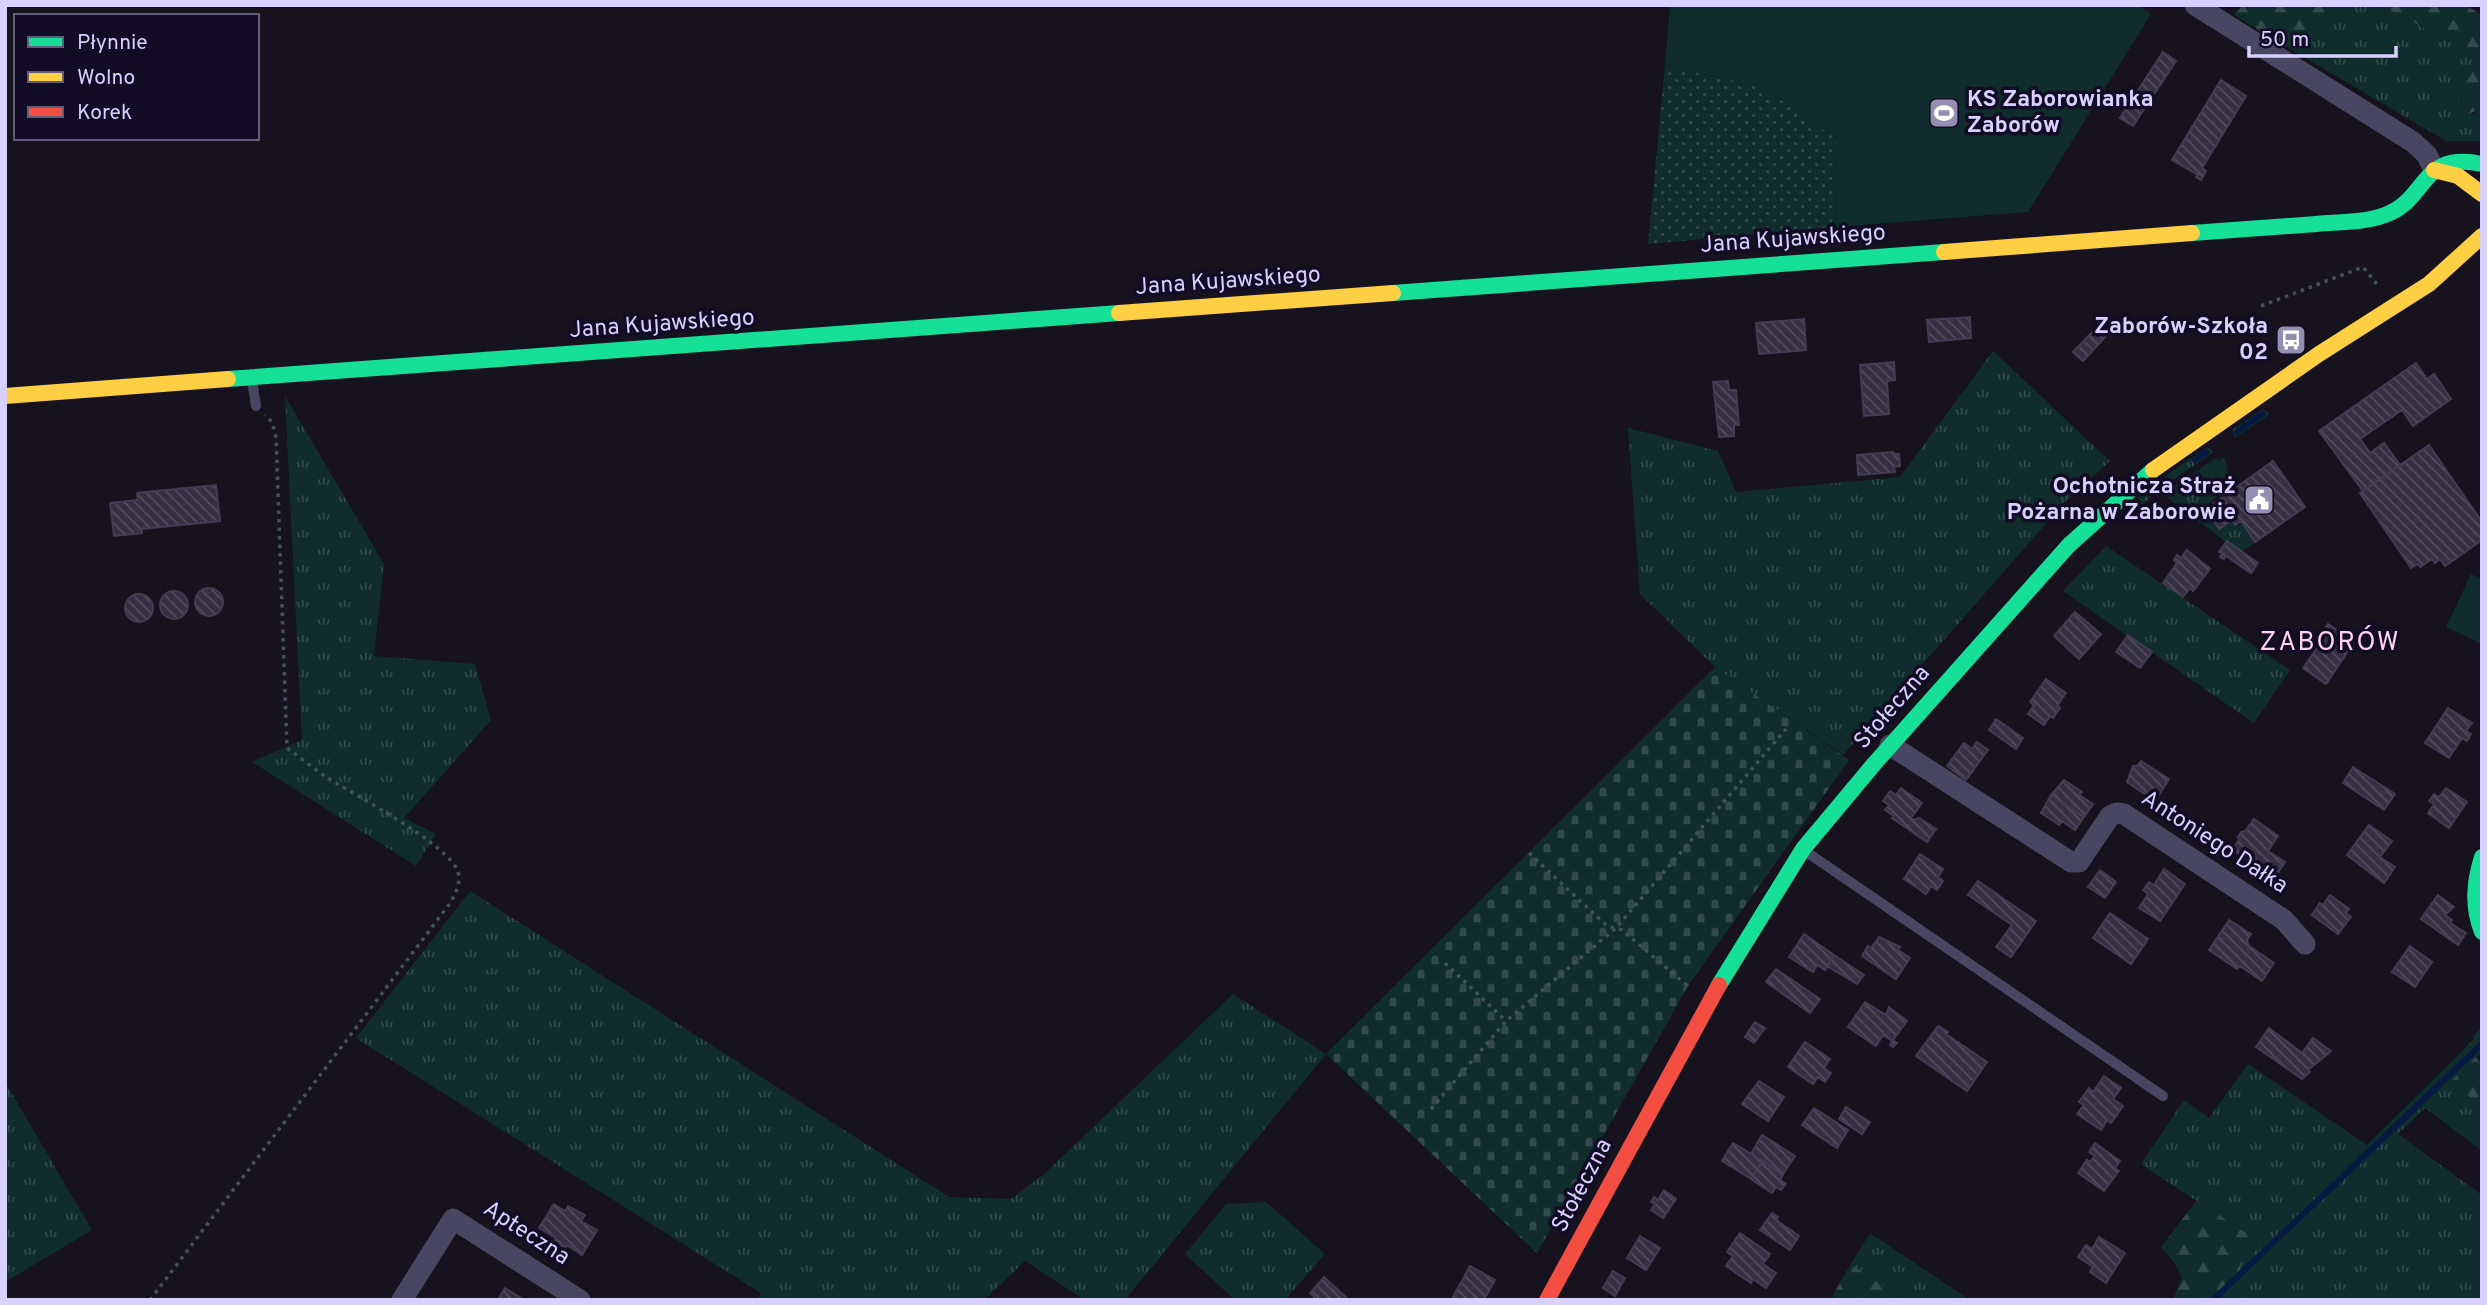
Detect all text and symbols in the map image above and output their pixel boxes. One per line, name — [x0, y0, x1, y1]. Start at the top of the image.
legend — [14, 14, 259, 140]
scale bar — [2249, 14, 2396, 58]
text: 50 m — [2260, 27, 2309, 54]
text: Płynnie — [77, 30, 148, 57]
text: Wolno — [77, 65, 135, 92]
place label: KS Zaborowianka Zaborów — [1967, 86, 2154, 141]
sports icon: KS Zaborowianka Zaborów — [1927, 96, 1961, 130]
text: Korek — [77, 100, 132, 127]
street label: Jana Kujawskiego — [1699, 219, 1887, 261]
street label: Jana Kujawskiego — [1134, 261, 1322, 303]
street label: Jana Kujawskiego — [568, 304, 756, 346]
place label: Zaborów-Szkoła 02 — [2094, 313, 2268, 368]
bus stop icon: Zaborów-Szkoła 02 — [2274, 323, 2308, 357]
place label: Ochotnicza Straż Pożarna w Zaborowie — [2007, 473, 2236, 528]
public building icon: Ochotnicza Straż Pożarna w Zaborowie — [2242, 483, 2276, 517]
district label: ZABORÓW — [2260, 625, 2400, 660]
street label: Stołeczna — [1849, 660, 1937, 756]
street label: Antoniego Dałka — [2135, 785, 2293, 901]
street label: Stołeczna — [1546, 1134, 1620, 1238]
street label: Apteczna — [477, 1195, 575, 1273]

